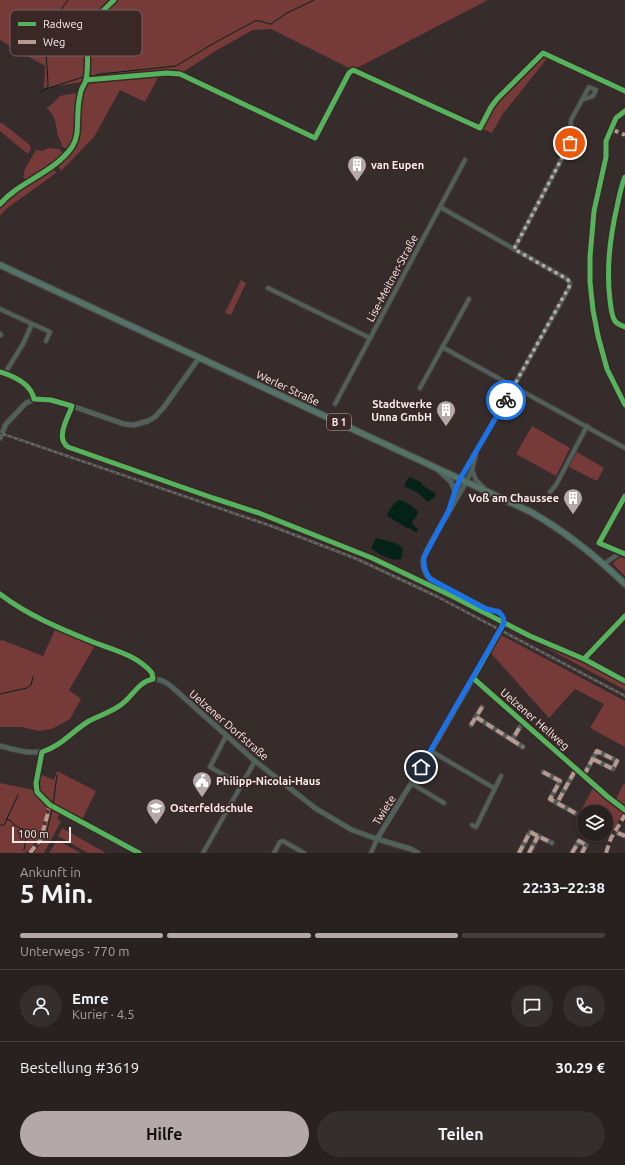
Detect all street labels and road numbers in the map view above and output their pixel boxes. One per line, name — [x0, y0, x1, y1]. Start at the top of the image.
street label: Lise-Meitner-Straße — [364, 232, 420, 324]
street label: Werler Straße — [254, 368, 322, 408]
road number: B 1 — [327, 414, 351, 430]
street label: Uelzener Hellweg — [498, 686, 572, 752]
street label: Uelzener Dorfstraße — [187, 687, 271, 763]
street label: Twiete — [370, 793, 398, 827]

